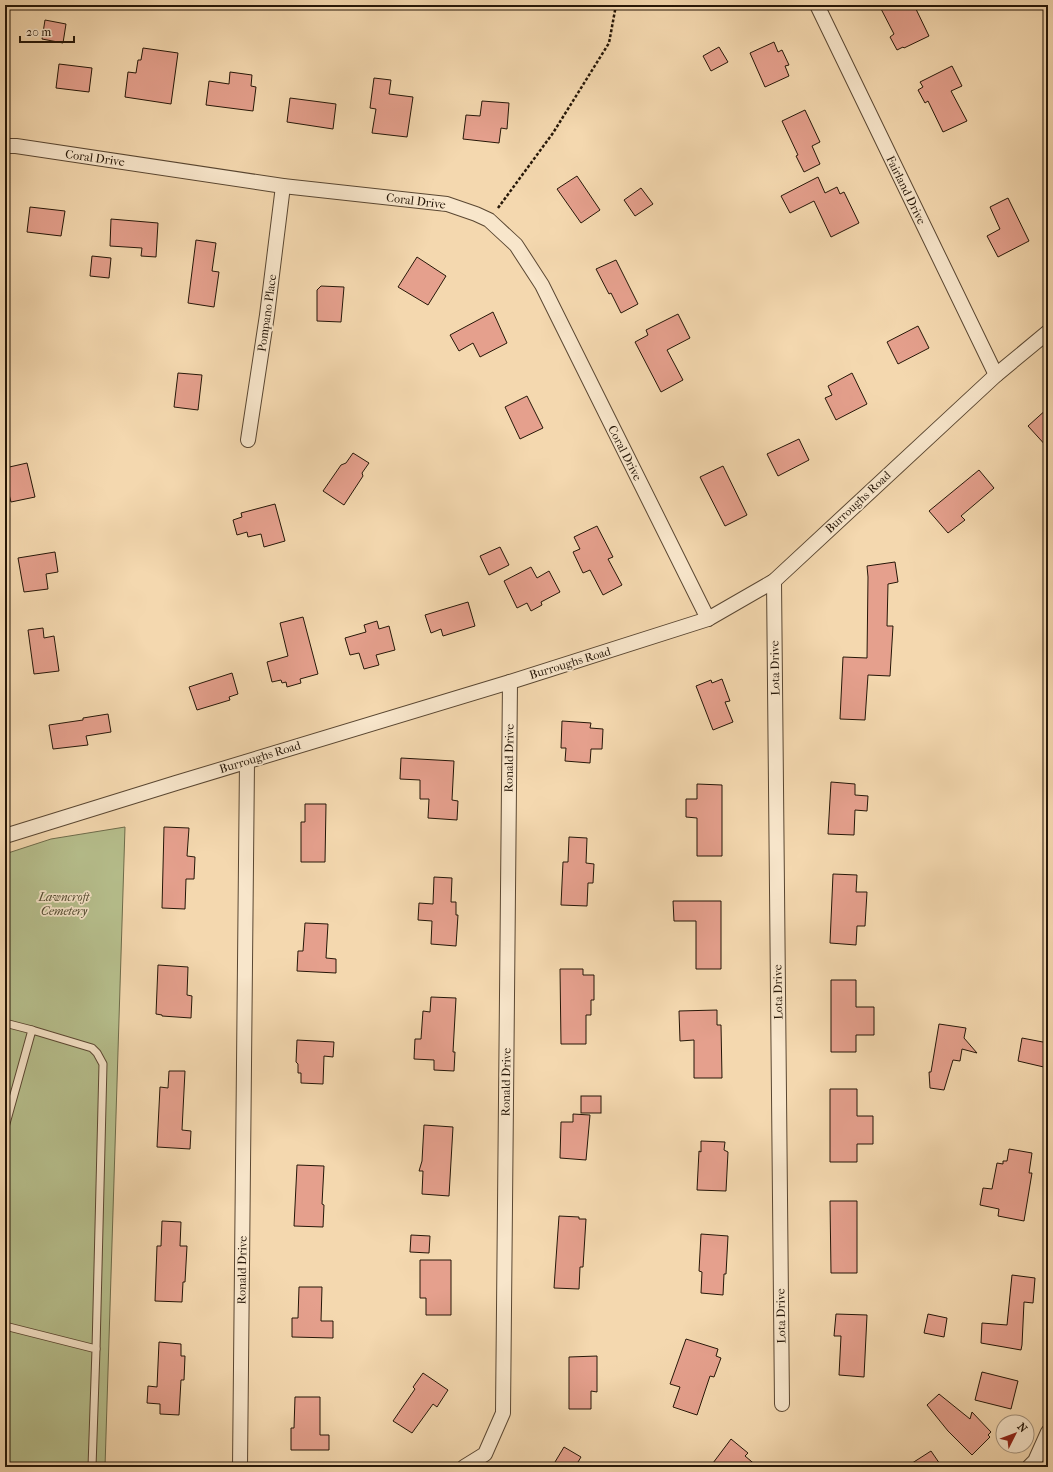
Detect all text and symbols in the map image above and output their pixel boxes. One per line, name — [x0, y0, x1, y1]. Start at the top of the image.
scale bar — [20, 18, 74, 44]
text: 20 m — [26, 25, 51, 39]
street label: Coral Drive — [64, 147, 126, 169]
street label: Fairland Drive — [883, 153, 929, 227]
street label: Coral Drive — [385, 190, 447, 212]
street label: Pompano Place — [255, 273, 279, 353]
street label: Coral Drive — [605, 423, 645, 483]
street label: Burroughs Road — [822, 468, 894, 536]
street label: Lota Drive — [768, 640, 782, 696]
street label: Burroughs Road — [528, 644, 613, 682]
street label: Ronald Drive — [501, 723, 517, 792]
street label: Burroughs Road — [218, 738, 303, 776]
park label: Lawncroft Cemetery — [37, 890, 91, 918]
street label: Lota Drive — [771, 964, 785, 1020]
street label: Ronald Drive — [498, 1047, 514, 1116]
street label: Ronald Drive — [234, 1235, 250, 1304]
street label: Lota Drive — [774, 1288, 788, 1344]
north arrow — [995, 1414, 1035, 1454]
text: N — [1014, 1420, 1030, 1436]

